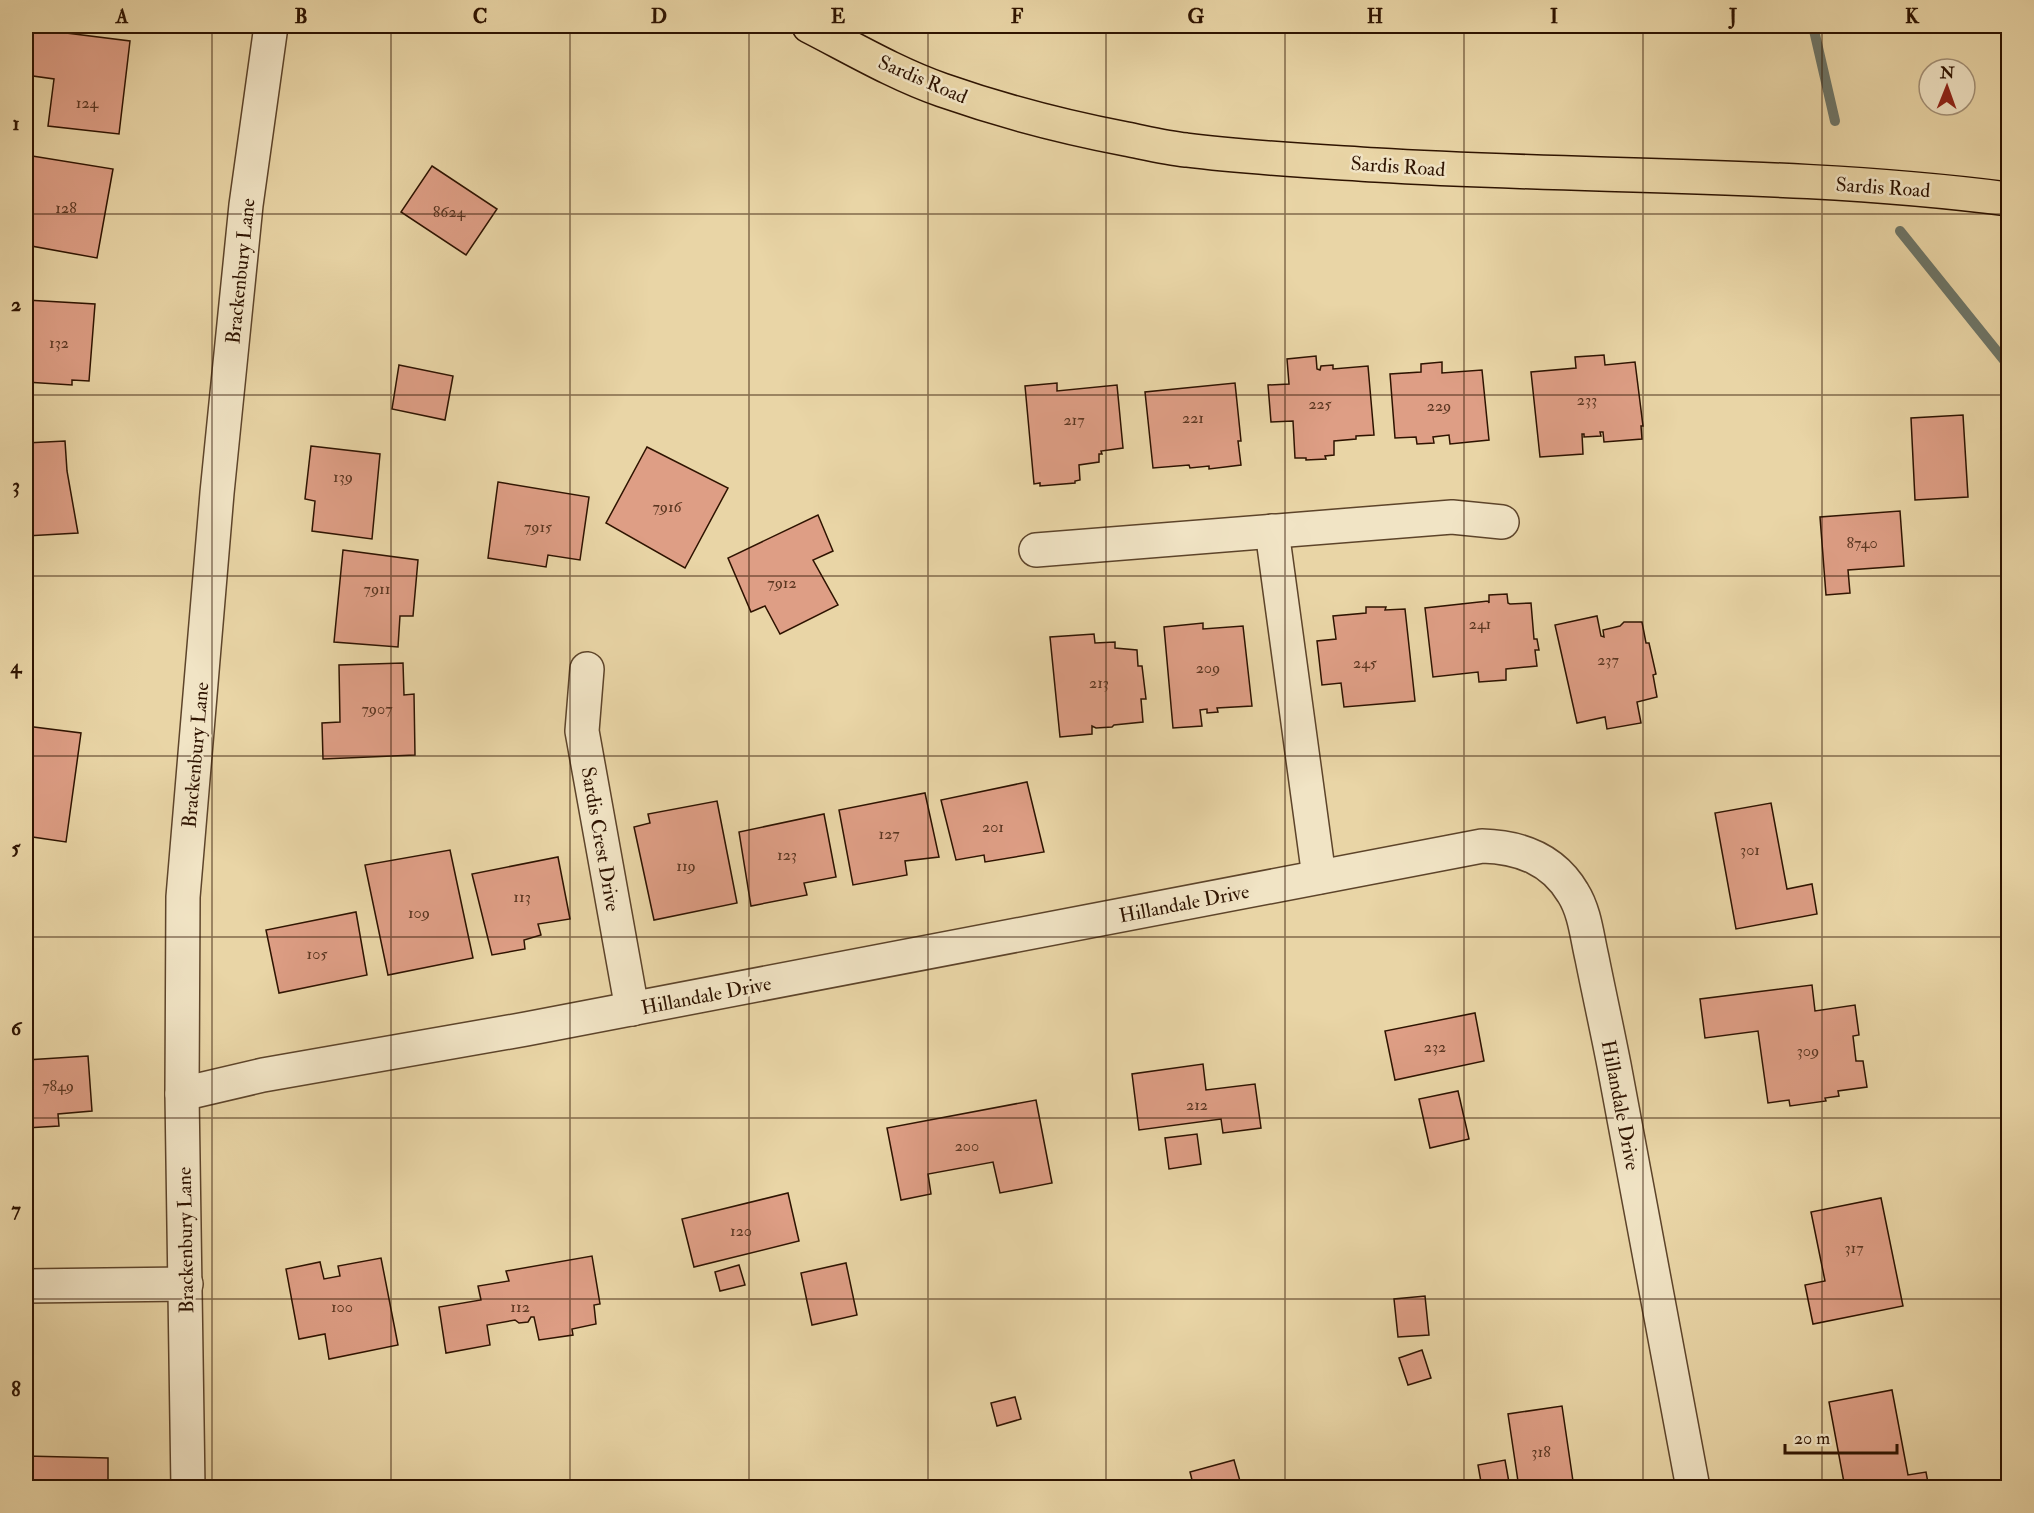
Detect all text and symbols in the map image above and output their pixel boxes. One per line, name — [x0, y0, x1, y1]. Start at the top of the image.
text: A — [115, 4, 129, 29]
text: B — [294, 4, 308, 29]
text: C — [473, 4, 487, 29]
text: D — [651, 4, 667, 29]
text: E — [831, 4, 846, 29]
text: F — [1011, 4, 1024, 29]
text: G — [1188, 4, 1205, 29]
text: H — [1367, 4, 1383, 29]
text: I — [1550, 4, 1558, 29]
text: J — [1728, 4, 1737, 29]
text: K — [1905, 4, 1920, 29]
street label: Sardis Road — [874, 49, 971, 110]
north arrow — [1917, 57, 1977, 117]
text: N — [1939, 63, 1955, 83]
house number: 124 — [76, 93, 100, 113]
text: 1 — [12, 111, 20, 136]
street label: Sardis Road — [1350, 151, 1446, 182]
street label: Sardis Road — [1835, 172, 1931, 203]
street label: Brackenbury Lane — [220, 197, 261, 345]
house number: 128 — [55, 198, 77, 218]
house number: 8624 — [433, 202, 467, 222]
text: 2 — [11, 292, 21, 317]
house number: 132 — [49, 333, 69, 353]
house number: 233 — [1577, 390, 1597, 410]
house number: 225 — [1308, 394, 1332, 414]
house number: 229 — [1427, 396, 1451, 416]
house number: 221 — [1182, 408, 1204, 428]
house number: 217 — [1063, 410, 1085, 430]
house number: 139 — [333, 467, 353, 487]
text: 3 — [12, 473, 20, 498]
house number: 7916 — [652, 497, 683, 517]
house number: 7915 — [524, 517, 552, 537]
house number: 8740 — [1846, 533, 1878, 553]
house number: 7912 — [767, 573, 797, 593]
house number: 7911 — [364, 579, 390, 599]
house number: 241 — [1469, 614, 1491, 634]
house number: 237 — [1597, 650, 1619, 670]
house number: 245 — [1353, 653, 1377, 673]
text: 4 — [10, 654, 23, 679]
house number: 209 — [1196, 658, 1220, 678]
house number: 213 — [1089, 673, 1109, 693]
street label: Brackenbury Lane — [177, 681, 214, 829]
house number: 7907 — [361, 699, 393, 719]
street label: Sardis Crest Drive — [575, 765, 626, 913]
house number: 201 — [982, 817, 1004, 837]
house number: 127 — [878, 824, 900, 844]
text: 5 — [12, 835, 22, 860]
house number: 301 — [1740, 840, 1760, 860]
house number: 123 — [777, 845, 797, 865]
house number: 119 — [676, 856, 696, 876]
street label: Hillandale Drive — [1117, 879, 1251, 928]
house number: 113 — [513, 887, 531, 907]
house number: 109 — [408, 903, 430, 923]
house number: 105 — [307, 944, 327, 964]
street label: Hillandale Drive — [639, 971, 773, 1020]
text: 6 — [11, 1016, 23, 1041]
house number: 232 — [1424, 1037, 1446, 1057]
street label: Hillandale Drive — [1596, 1038, 1645, 1172]
house number: 309 — [1797, 1041, 1819, 1061]
house number: 7849 — [42, 1076, 74, 1096]
house number: 212 — [1186, 1095, 1208, 1115]
house number: 200 — [955, 1136, 979, 1156]
street label: Brackenbury Lane — [172, 1167, 199, 1313]
text: 7 — [11, 1197, 21, 1222]
house number: 120 — [730, 1221, 752, 1241]
house number: 317 — [1844, 1238, 1864, 1258]
house number: 100 — [331, 1297, 353, 1317]
house number: 112 — [510, 1297, 530, 1317]
text: 8 — [11, 1377, 21, 1402]
scale bar — [1785, 1417, 1898, 1455]
text: 20 m — [1794, 1427, 1830, 1450]
house number: 318 — [1531, 1442, 1551, 1462]

